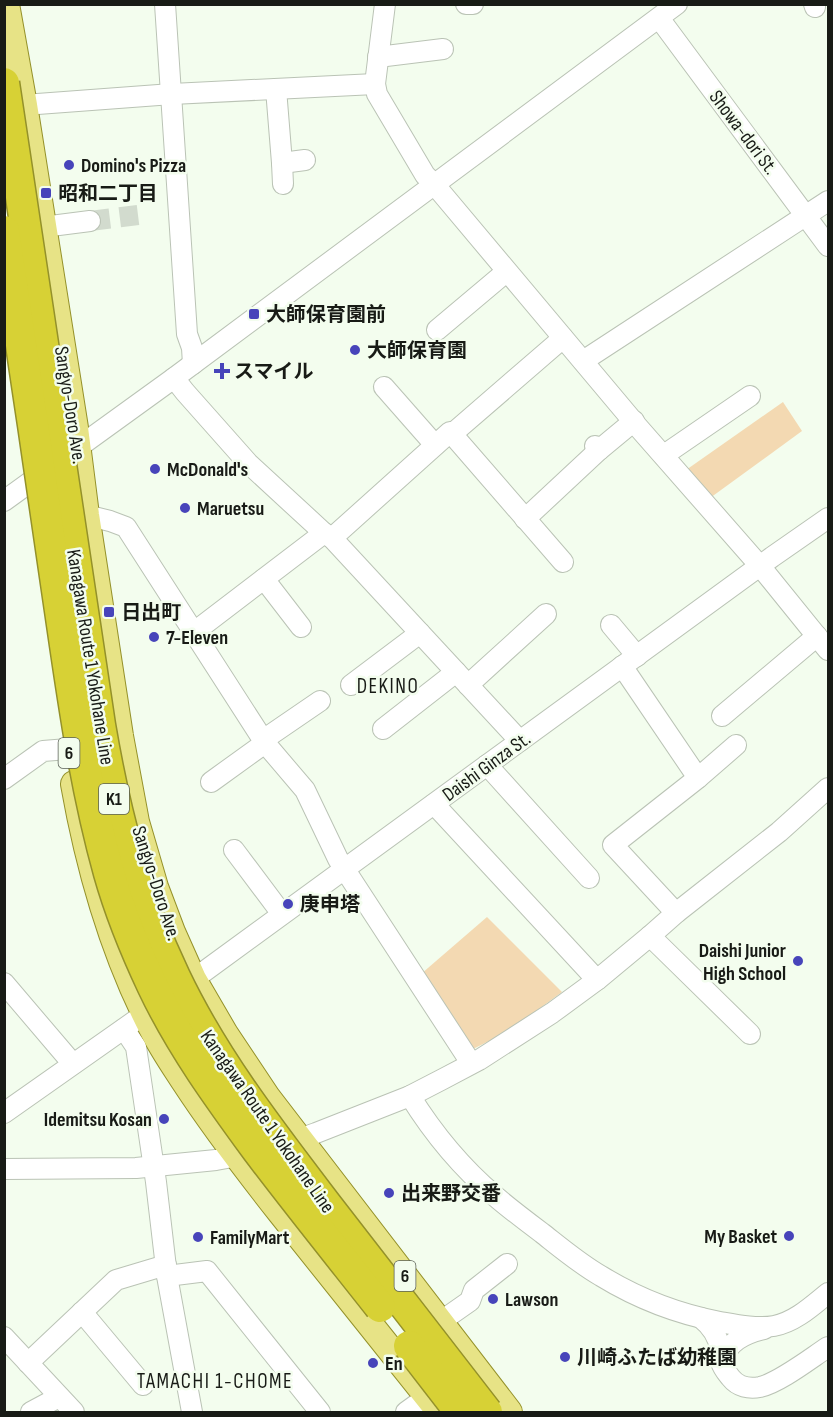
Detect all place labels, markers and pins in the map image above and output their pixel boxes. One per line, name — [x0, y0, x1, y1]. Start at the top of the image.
place label: Domino's Pizza — [81, 154, 186, 178]
marker: Domino's Pizza — [62, 158, 76, 172]
place label: 昭和二丁目 — [58, 182, 158, 206]
marker: 昭和二丁目 — [39, 186, 53, 200]
place label: 大師保育園前 — [266, 303, 386, 327]
marker: 大師保育園前 — [247, 307, 261, 321]
place label: 大師保育園 — [367, 339, 467, 363]
marker: 大師保育園 — [348, 343, 362, 357]
place label: スマイル — [234, 360, 313, 384]
marker: スマイル — [215, 364, 229, 378]
place label: McDonald's — [167, 458, 249, 482]
marker: McDonald's — [148, 462, 162, 476]
place label: Maruetsu — [197, 497, 264, 521]
marker: Maruetsu — [178, 501, 192, 515]
place label: 日出町 — [121, 601, 181, 625]
marker: 日出町 — [102, 605, 116, 619]
place label: 7-Eleven — [166, 626, 228, 650]
marker: 7-Eleven — [147, 630, 161, 644]
place label: 庚申塔 — [300, 893, 360, 917]
marker: 庚申塔 — [281, 897, 295, 911]
place label: Daishi Junior High School — [699, 939, 786, 986]
marker: Daishi Junior High School — [791, 954, 805, 968]
place label: Idemitsu Kosan — [44, 1108, 152, 1132]
marker: Idemitsu Kosan — [157, 1112, 171, 1126]
place label: 出来野交番 — [401, 1182, 501, 1206]
marker: 出来野交番 — [382, 1186, 396, 1200]
place label: My Basket — [704, 1225, 777, 1249]
place label: FamilyMart — [210, 1226, 290, 1250]
marker: My Basket — [782, 1229, 796, 1243]
marker: FamilyMart — [191, 1230, 205, 1244]
place label: Lawson — [505, 1288, 558, 1312]
marker: Lawson — [486, 1292, 500, 1306]
place label: 川崎ふたば幼稚園 — [577, 1346, 737, 1370]
marker: 川崎ふたば幼稚園 — [558, 1350, 572, 1364]
place label: En — [385, 1352, 403, 1376]
marker: En — [366, 1356, 380, 1370]

